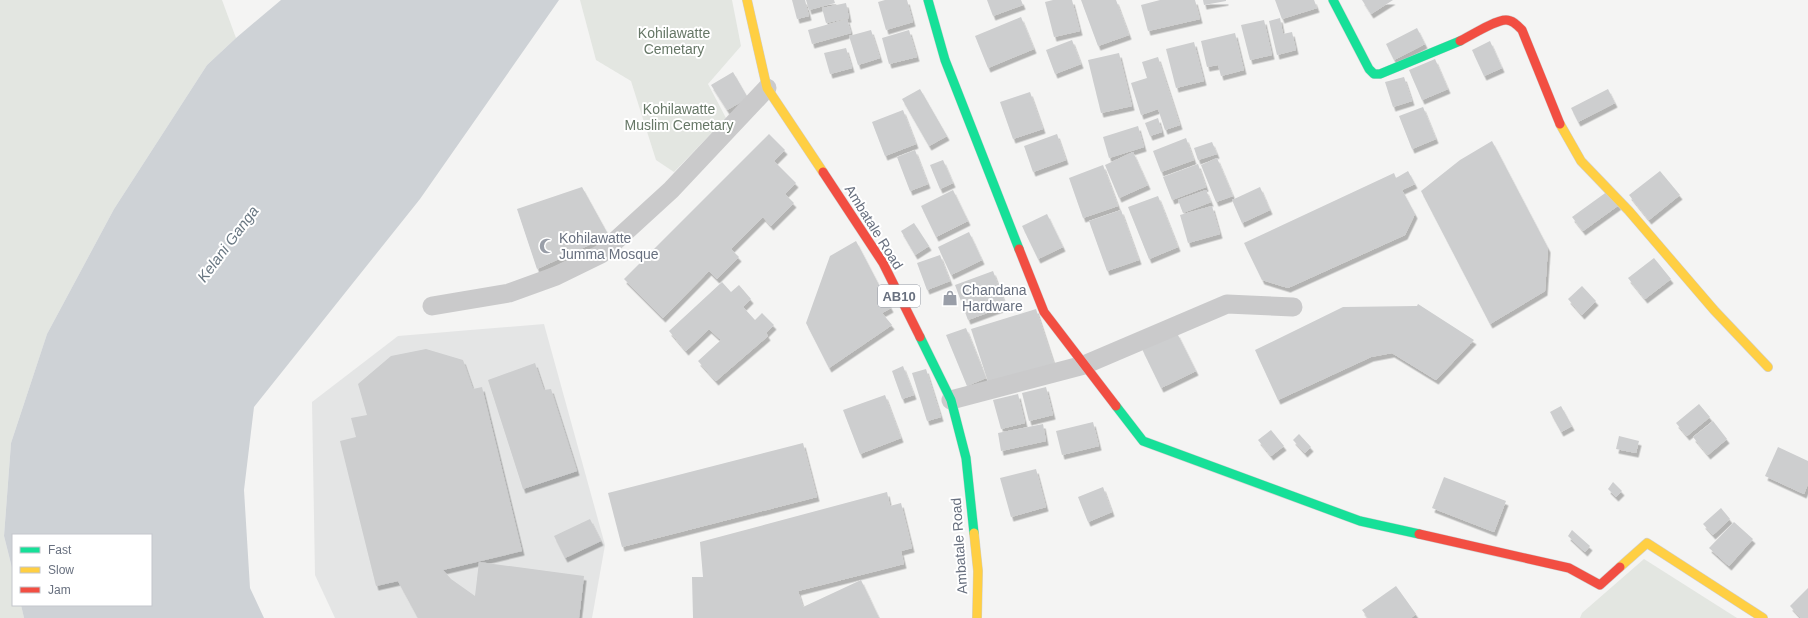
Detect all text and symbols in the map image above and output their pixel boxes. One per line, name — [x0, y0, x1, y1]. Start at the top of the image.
park label: Kohilawatte Cemetary — [638, 25, 710, 57]
park label: Kohilawatte Muslim Cemetary — [625, 101, 733, 133]
street label: Ambatale Road — [842, 182, 906, 272]
water label: Kelani Ganga — [193, 202, 262, 285]
place label: Kohilawatte Jumma Mosque — [559, 230, 659, 262]
mosque icon: Kohilawatte Jumma Mosque — [538, 237, 556, 255]
place label: Chandana Hardware — [962, 282, 1027, 314]
road number: AB10 — [878, 285, 920, 307]
shop icon: Chandana Hardware — [941, 289, 959, 307]
street label: Ambatale Road — [948, 497, 970, 595]
legend — [12, 534, 152, 606]
text: Fast — [48, 543, 72, 557]
text: Slow — [48, 563, 74, 577]
text: Jam — [48, 583, 71, 597]

